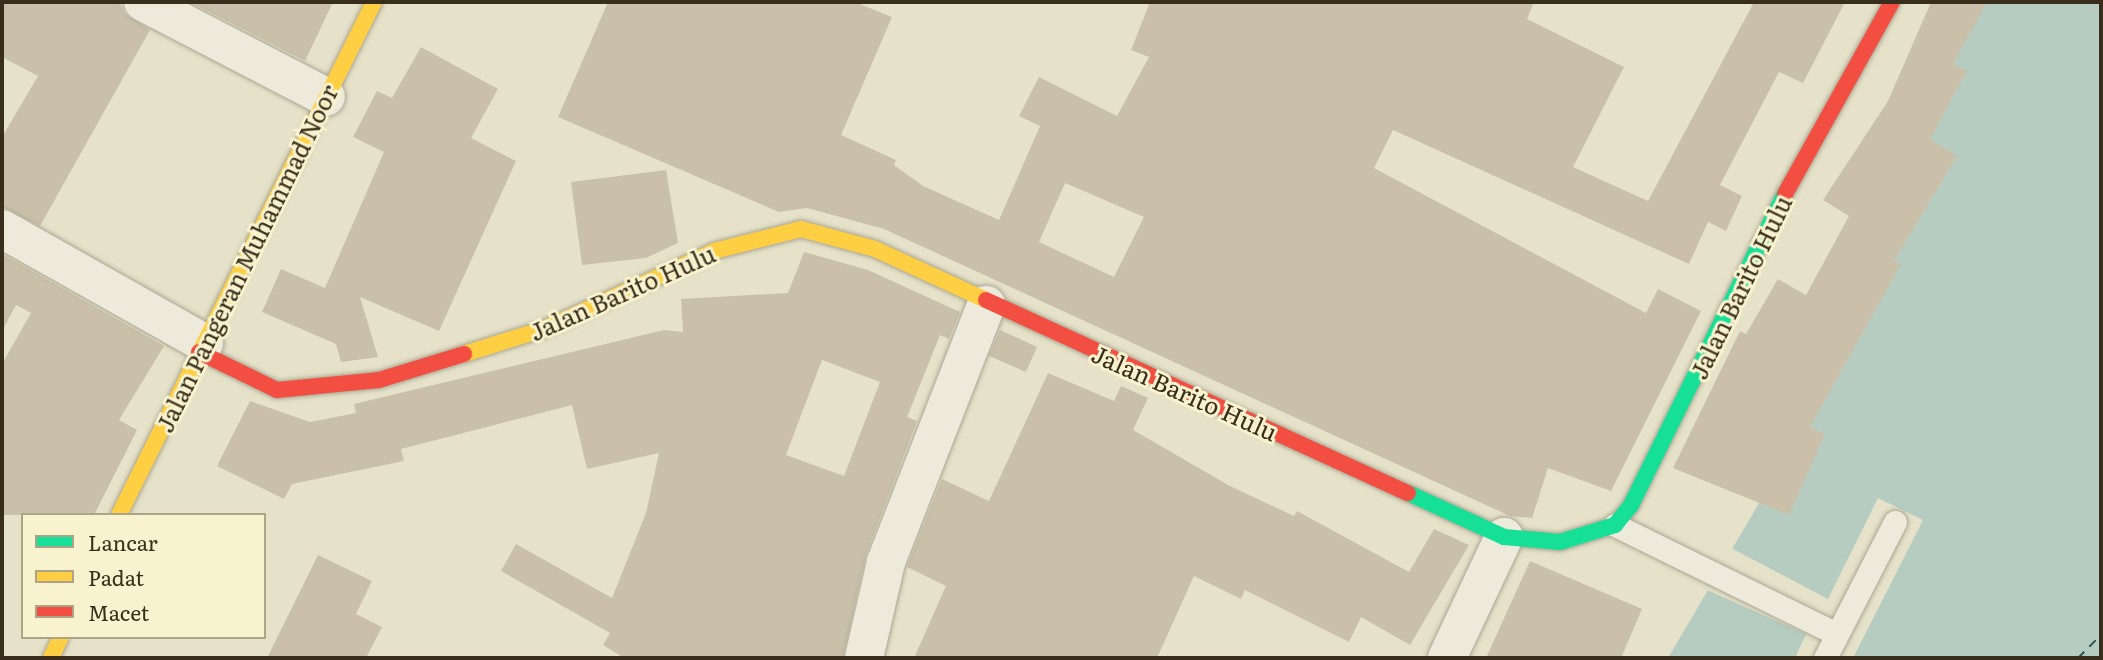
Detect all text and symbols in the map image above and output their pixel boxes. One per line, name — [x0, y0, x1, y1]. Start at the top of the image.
street label: Jalan Pangeran Muhammad Noor — [149, 80, 343, 436]
street label: Jalan Barito Hulu — [1683, 191, 1797, 383]
street label: Jalan Barito Hulu — [525, 238, 719, 346]
street label: Jalan Barito Hulu — [1088, 338, 1282, 446]
legend — [21, 513, 266, 639]
text: Lancar — [88, 526, 158, 557]
text: Padat — [88, 561, 144, 592]
text: Macet — [88, 596, 149, 627]

